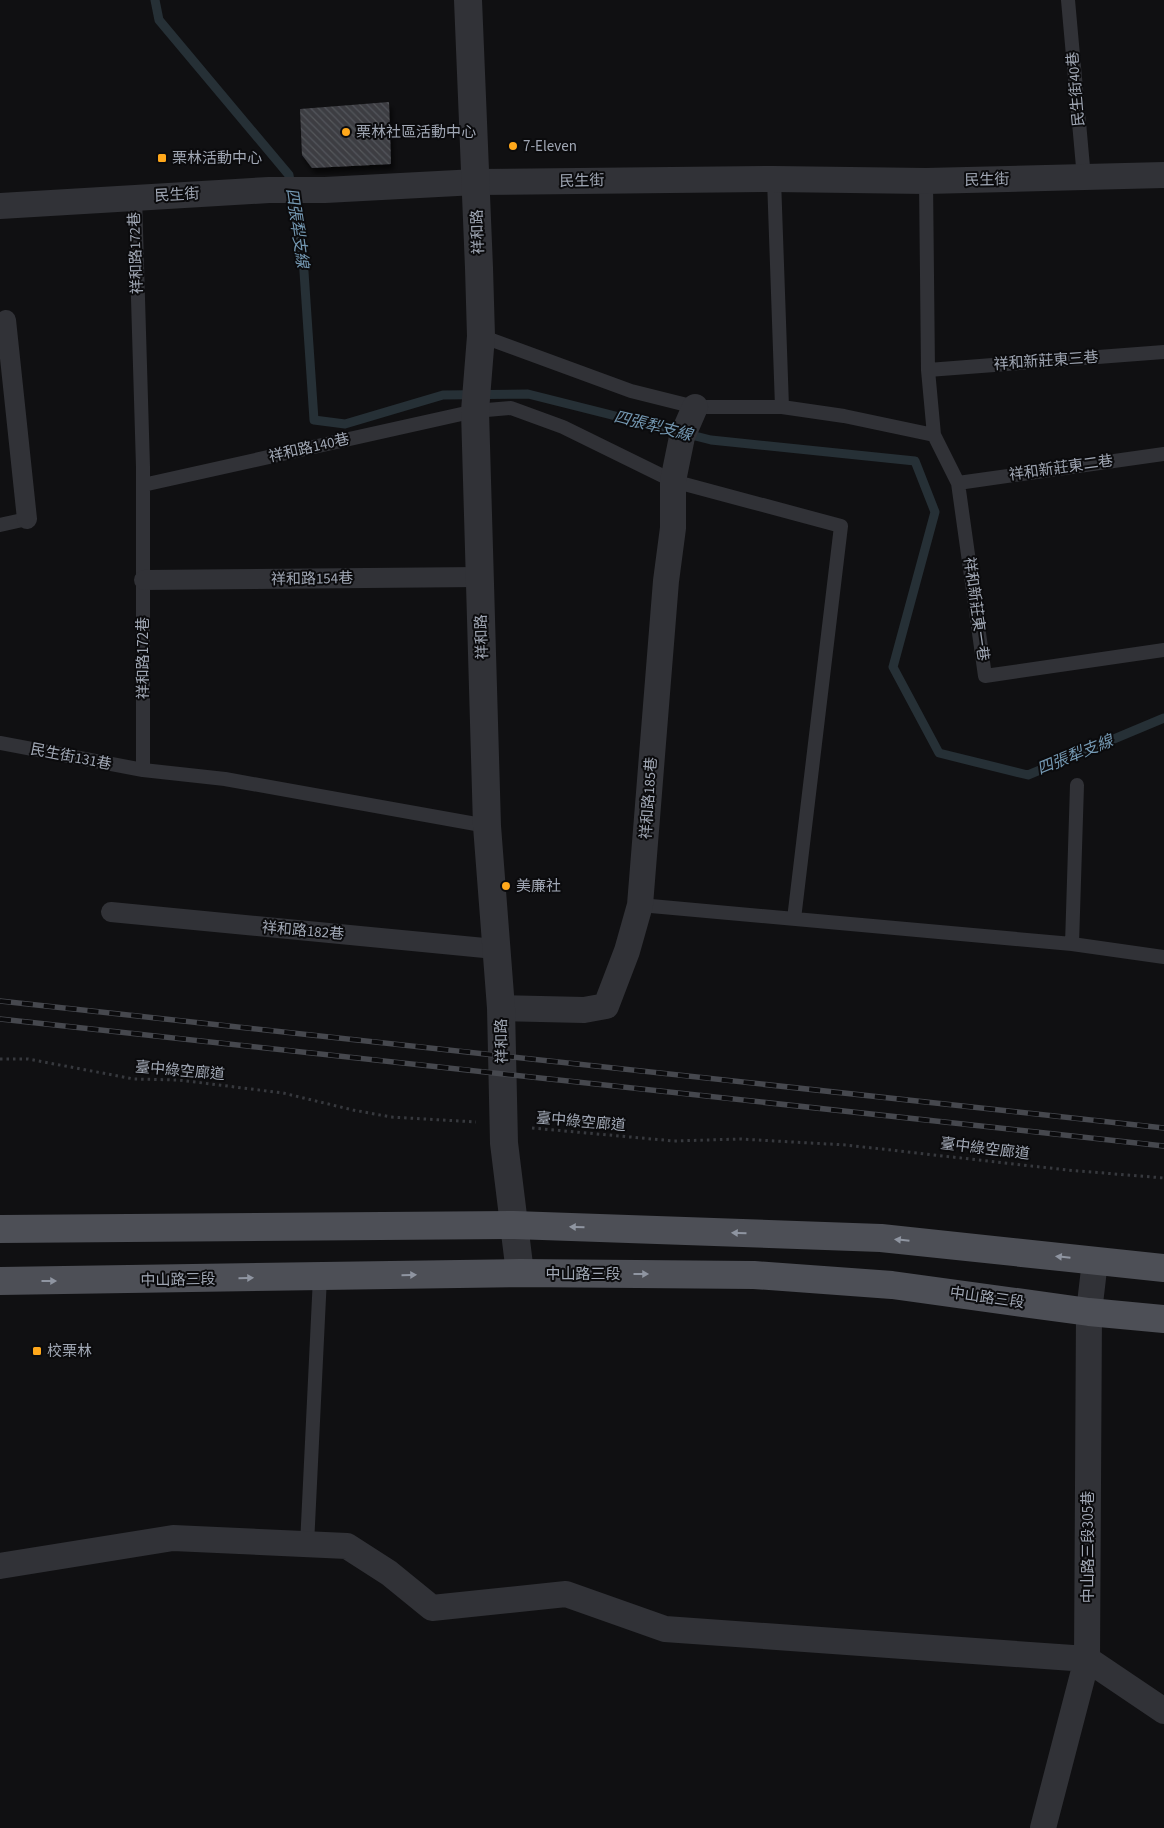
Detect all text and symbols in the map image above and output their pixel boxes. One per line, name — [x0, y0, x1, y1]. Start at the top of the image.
street label: 民生街40巷 — [1062, 51, 1090, 127]
place label: 栗林社區活動中心 — [356, 122, 476, 143]
marker: 栗林社區活動中心 — [340, 126, 352, 138]
place label: 7-Eleven — [523, 136, 577, 157]
marker: 7-Eleven — [507, 140, 519, 152]
place label: 栗林活動中心 — [172, 148, 262, 169]
marker: 栗林活動中心 — [156, 152, 168, 164]
street label: 民生街 — [964, 169, 1010, 191]
street label: 民生街 — [559, 170, 605, 192]
street label: 民生街 — [154, 183, 200, 207]
water label: 四張犁支線 — [281, 187, 314, 271]
street label: 祥和路 — [467, 209, 489, 255]
street label: 祥和路172巷 — [124, 211, 148, 295]
street label: 祥和新莊東三巷 — [993, 347, 1099, 375]
water label: 四張犁支線 — [612, 406, 696, 447]
street label: 祥和路140巷 — [267, 429, 351, 467]
street label: 祥和新莊東二巷 — [1008, 450, 1114, 486]
street label: 祥和新莊東一巷 — [958, 556, 994, 662]
street label: 祥和路154巷 — [271, 568, 353, 590]
street label: 祥和路 — [471, 614, 493, 660]
street label: 祥和路172巷 — [133, 617, 154, 699]
water label: 四張犁支線 — [1034, 729, 1118, 780]
street label: 民生街131巷 — [29, 739, 113, 775]
street label: 祥和路185巷 — [636, 756, 662, 840]
place label: 美廉社 — [516, 876, 561, 897]
marker: 美廉社 — [500, 880, 512, 892]
street label: 祥和路182巷 — [261, 917, 345, 945]
street label: 祥和路 — [491, 1018, 513, 1064]
street label: 臺中綠空廊道 — [134, 1057, 226, 1085]
street label: 臺中綠空廊道 — [535, 1108, 627, 1136]
street label: 臺中綠空廊道 — [939, 1133, 1031, 1165]
one-way arrow — [569, 1223, 585, 1231]
one-way arrow — [731, 1229, 747, 1237]
one-way arrow — [893, 1236, 909, 1244]
one-way arrow — [1055, 1253, 1071, 1261]
street label: 中山路三段 — [545, 1264, 621, 1285]
street label: 中山路三段 — [140, 1269, 216, 1291]
one-way arrow — [633, 1270, 649, 1278]
one-way arrow — [401, 1271, 417, 1279]
one-way arrow — [238, 1274, 254, 1282]
one-way arrow — [41, 1277, 57, 1285]
street label: 中山路三段 — [948, 1282, 1026, 1314]
place label: 校栗林 — [47, 1341, 92, 1362]
marker: 校栗林 — [31, 1345, 43, 1357]
street label: 中山路三段305巷 — [1078, 1491, 1099, 1603]

